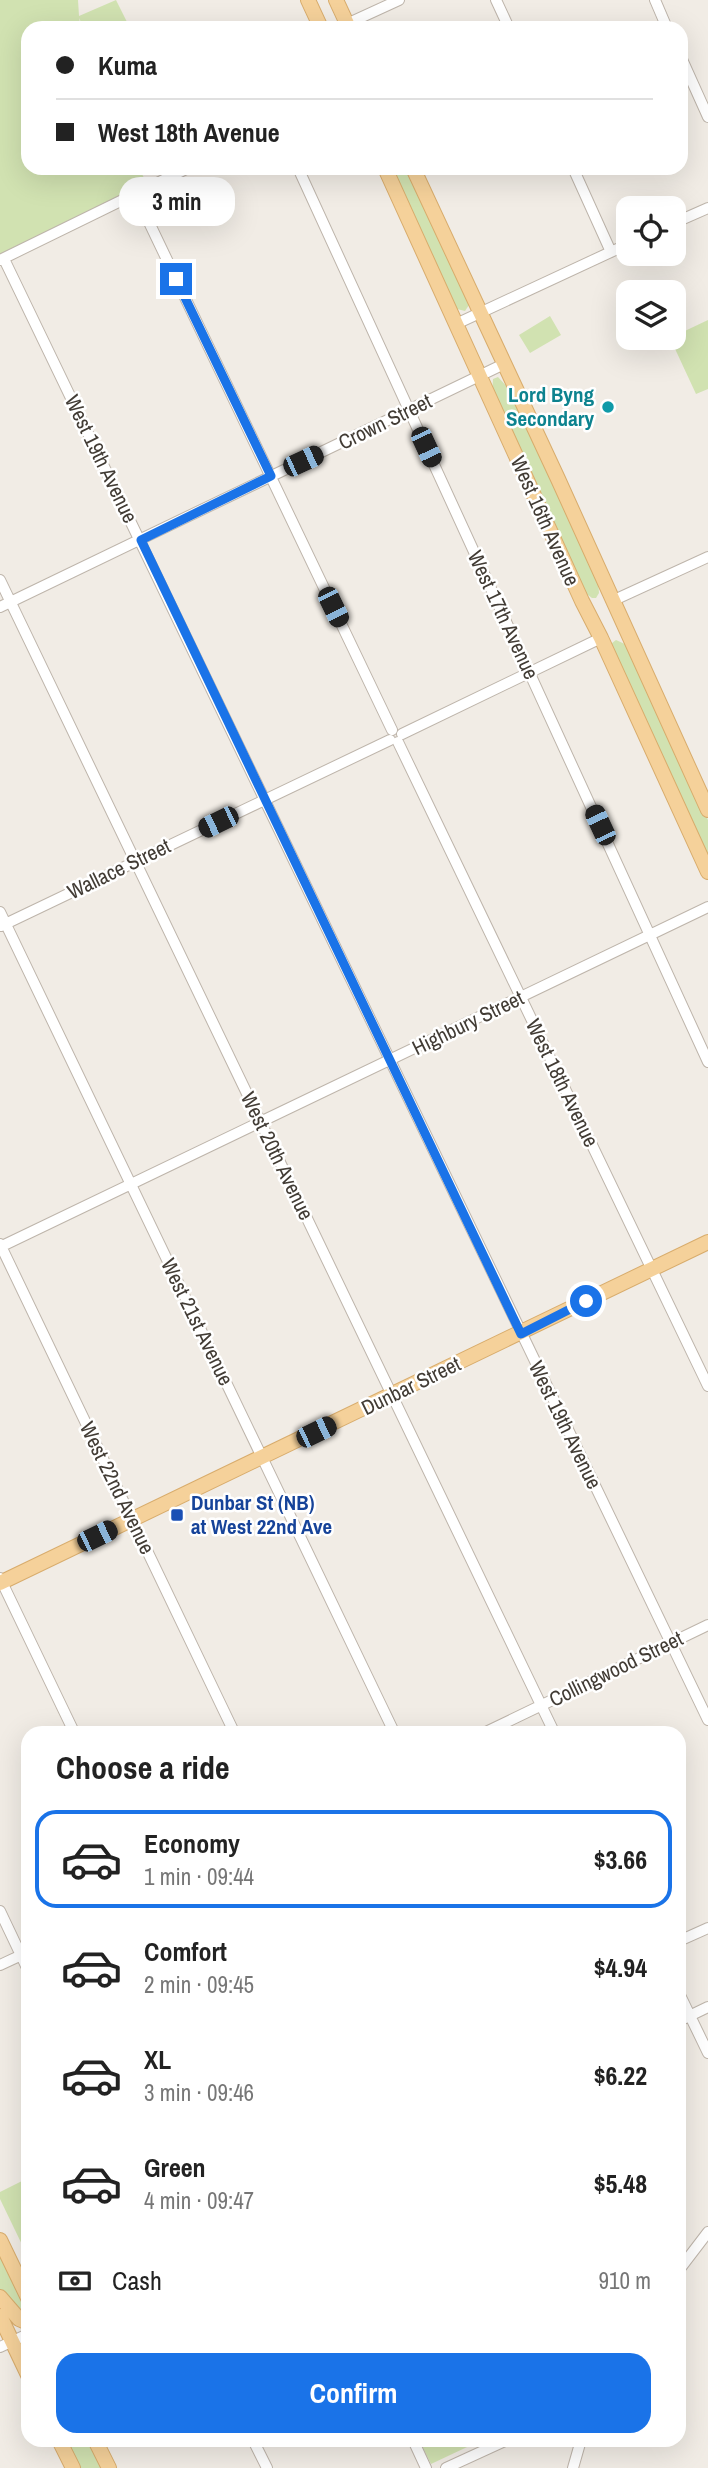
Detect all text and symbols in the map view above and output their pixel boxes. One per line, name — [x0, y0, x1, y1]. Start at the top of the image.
text: Kuma — [98, 48, 157, 83]
text: West 18th Avenue — [98, 115, 280, 150]
callout: 3 min — [118, 177, 234, 226]
text: 3 min — [152, 186, 202, 217]
map controls — [616, 196, 686, 350]
button: locate — [616, 196, 686, 266]
route end — [160, 263, 192, 295]
button: layers — [616, 280, 686, 350]
place label: Lord Byng Secondary — [506, 380, 594, 433]
street label: Crown Street — [333, 386, 436, 457]
street label: West 19th Avenue — [58, 390, 145, 528]
marker: Lord Byng Secondary — [600, 399, 616, 415]
car — [408, 424, 445, 470]
car — [280, 443, 327, 479]
street label: West 16th Avenue — [504, 451, 587, 590]
street label: West 17th Avenue — [461, 546, 546, 684]
car — [315, 584, 352, 630]
car — [582, 802, 619, 848]
car — [195, 803, 242, 841]
street label: Wallace Street — [62, 831, 175, 906]
street label: Highbury Street — [407, 983, 529, 1062]
street label: West 18th Avenue — [519, 1014, 606, 1152]
street label: West 20th Avenue — [234, 1087, 321, 1225]
street label: West 21st Avenue — [154, 1253, 241, 1390]
route start — [570, 1285, 602, 1317]
street label: Dunbar Street — [356, 1349, 465, 1422]
street label: West 19th Avenue — [522, 1356, 609, 1494]
car — [293, 1413, 340, 1451]
street label: West 22nd Avenue — [73, 1417, 162, 1559]
place label: Dunbar St (NB) at West 22nd Ave — [191, 1488, 332, 1541]
marker: Dunbar St (NB) at West 22nd Ave — [169, 1507, 185, 1523]
car — [74, 1517, 121, 1555]
street label: Collingwood Street — [544, 1624, 688, 1713]
text: Choose a ride — [56, 1746, 230, 1789]
text: Economy — [144, 1826, 240, 1861]
icon: car — [60, 1828, 123, 1891]
text: $3.66 — [594, 1842, 647, 1877]
text: 1 min · 09:44 — [144, 1861, 254, 1892]
text: Comfort — [144, 1934, 227, 1969]
icon: car — [60, 1936, 123, 1999]
text: $4.94 — [594, 1950, 647, 1985]
text: 2 min · 09:45 — [144, 1969, 254, 2000]
text: XL — [144, 2042, 171, 2077]
icon: car — [60, 2044, 123, 2107]
text: $6.22 — [594, 2058, 647, 2093]
text: 3 min · 09:46 — [144, 2077, 254, 2108]
text: Green — [144, 2150, 206, 2185]
icon: car — [60, 2152, 123, 2215]
text: $5.48 — [594, 2166, 647, 2201]
text: 4 min · 09:47 — [144, 2185, 254, 2216]
icon: cash — [56, 2262, 94, 2300]
text: Cash — [112, 2263, 162, 2298]
text: 910 m — [599, 2265, 651, 2296]
button: Confirm — [56, 2353, 651, 2433]

